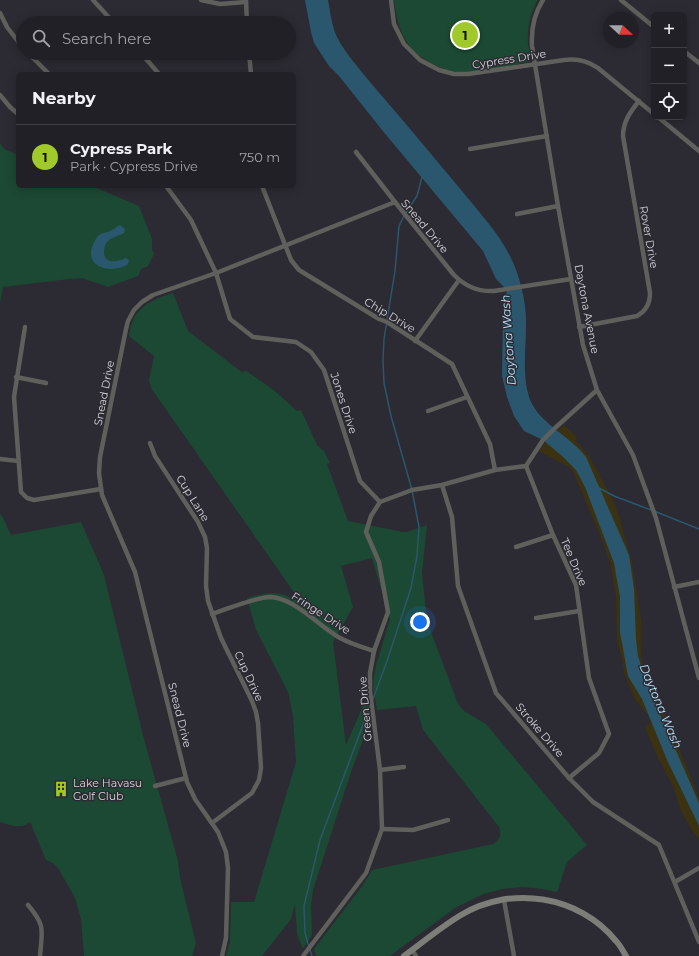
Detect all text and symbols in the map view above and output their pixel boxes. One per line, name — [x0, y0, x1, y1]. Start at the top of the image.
north arrow — [603, 12, 639, 48]
map controls — [651, 12, 687, 120]
button: + — [651, 12, 687, 48]
search box — [16, 16, 296, 60]
pin: 1 — [452, 20, 478, 50]
icon: search — [30, 27, 52, 49]
text: Search here — [62, 29, 151, 48]
street label: Cypress Drive — [471, 46, 547, 72]
button: − — [651, 48, 687, 84]
button: locate — [651, 84, 687, 120]
text: Nearby — [32, 88, 96, 108]
text: Cypress Park — [70, 139, 172, 158]
text: 1 — [42, 149, 48, 165]
text: 750 m — [239, 149, 280, 165]
text: Park · Cypress Drive — [70, 158, 198, 174]
street label: Snead Drive — [398, 196, 452, 256]
street label: Rover Drive — [637, 205, 661, 270]
street label: Daytona Avenue — [571, 263, 603, 355]
street label: Chip Drive — [362, 294, 418, 336]
water label: Daytona Wash — [497, 294, 519, 386]
street label: Snead Drive — [91, 359, 117, 427]
street label: Jones Drive — [327, 370, 361, 436]
street label: Cup Lane — [173, 472, 213, 524]
street label: Tee Drive — [558, 536, 590, 588]
street label: Fringe Drive — [289, 589, 353, 637]
your location — [410, 612, 430, 632]
street label: Cup Drive — [231, 649, 267, 704]
water label: Daytona Wash — [636, 661, 686, 751]
street label: Green Drive — [355, 676, 375, 742]
street label: Snead Drive — [165, 681, 195, 749]
street label: Stroke Drive — [513, 700, 568, 760]
place label: Lake Havasu Golf Club — [73, 776, 142, 803]
building icon: Lake Havasu Golf Club — [52, 780, 70, 798]

